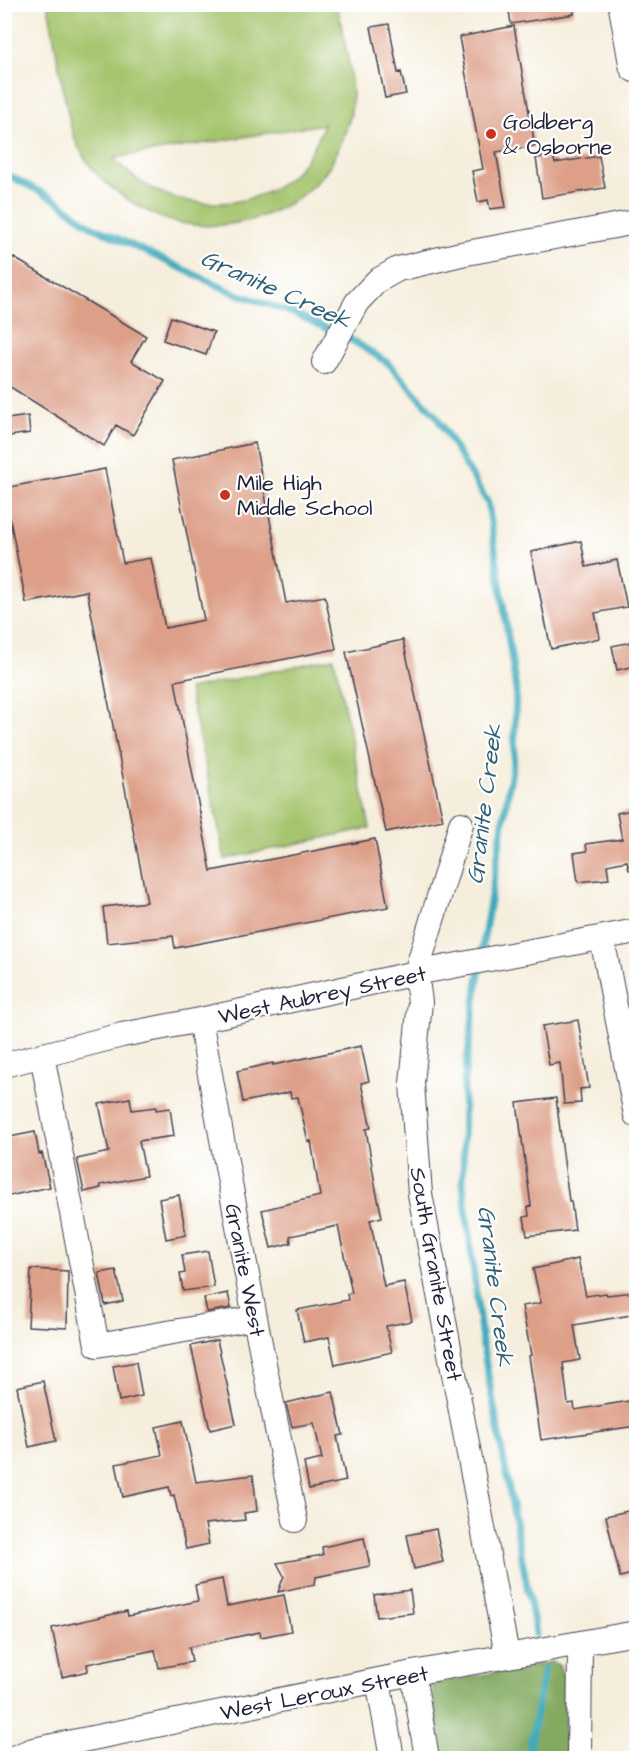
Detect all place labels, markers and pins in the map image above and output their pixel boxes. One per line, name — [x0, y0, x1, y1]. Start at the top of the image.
place label: Goldberg & Osborne — [503, 107, 612, 163]
marker: Goldberg & Osborne — [484, 127, 498, 141]
place label: Mile High Middle School — [237, 468, 372, 524]
marker: Mile High Middle School — [218, 488, 232, 502]

